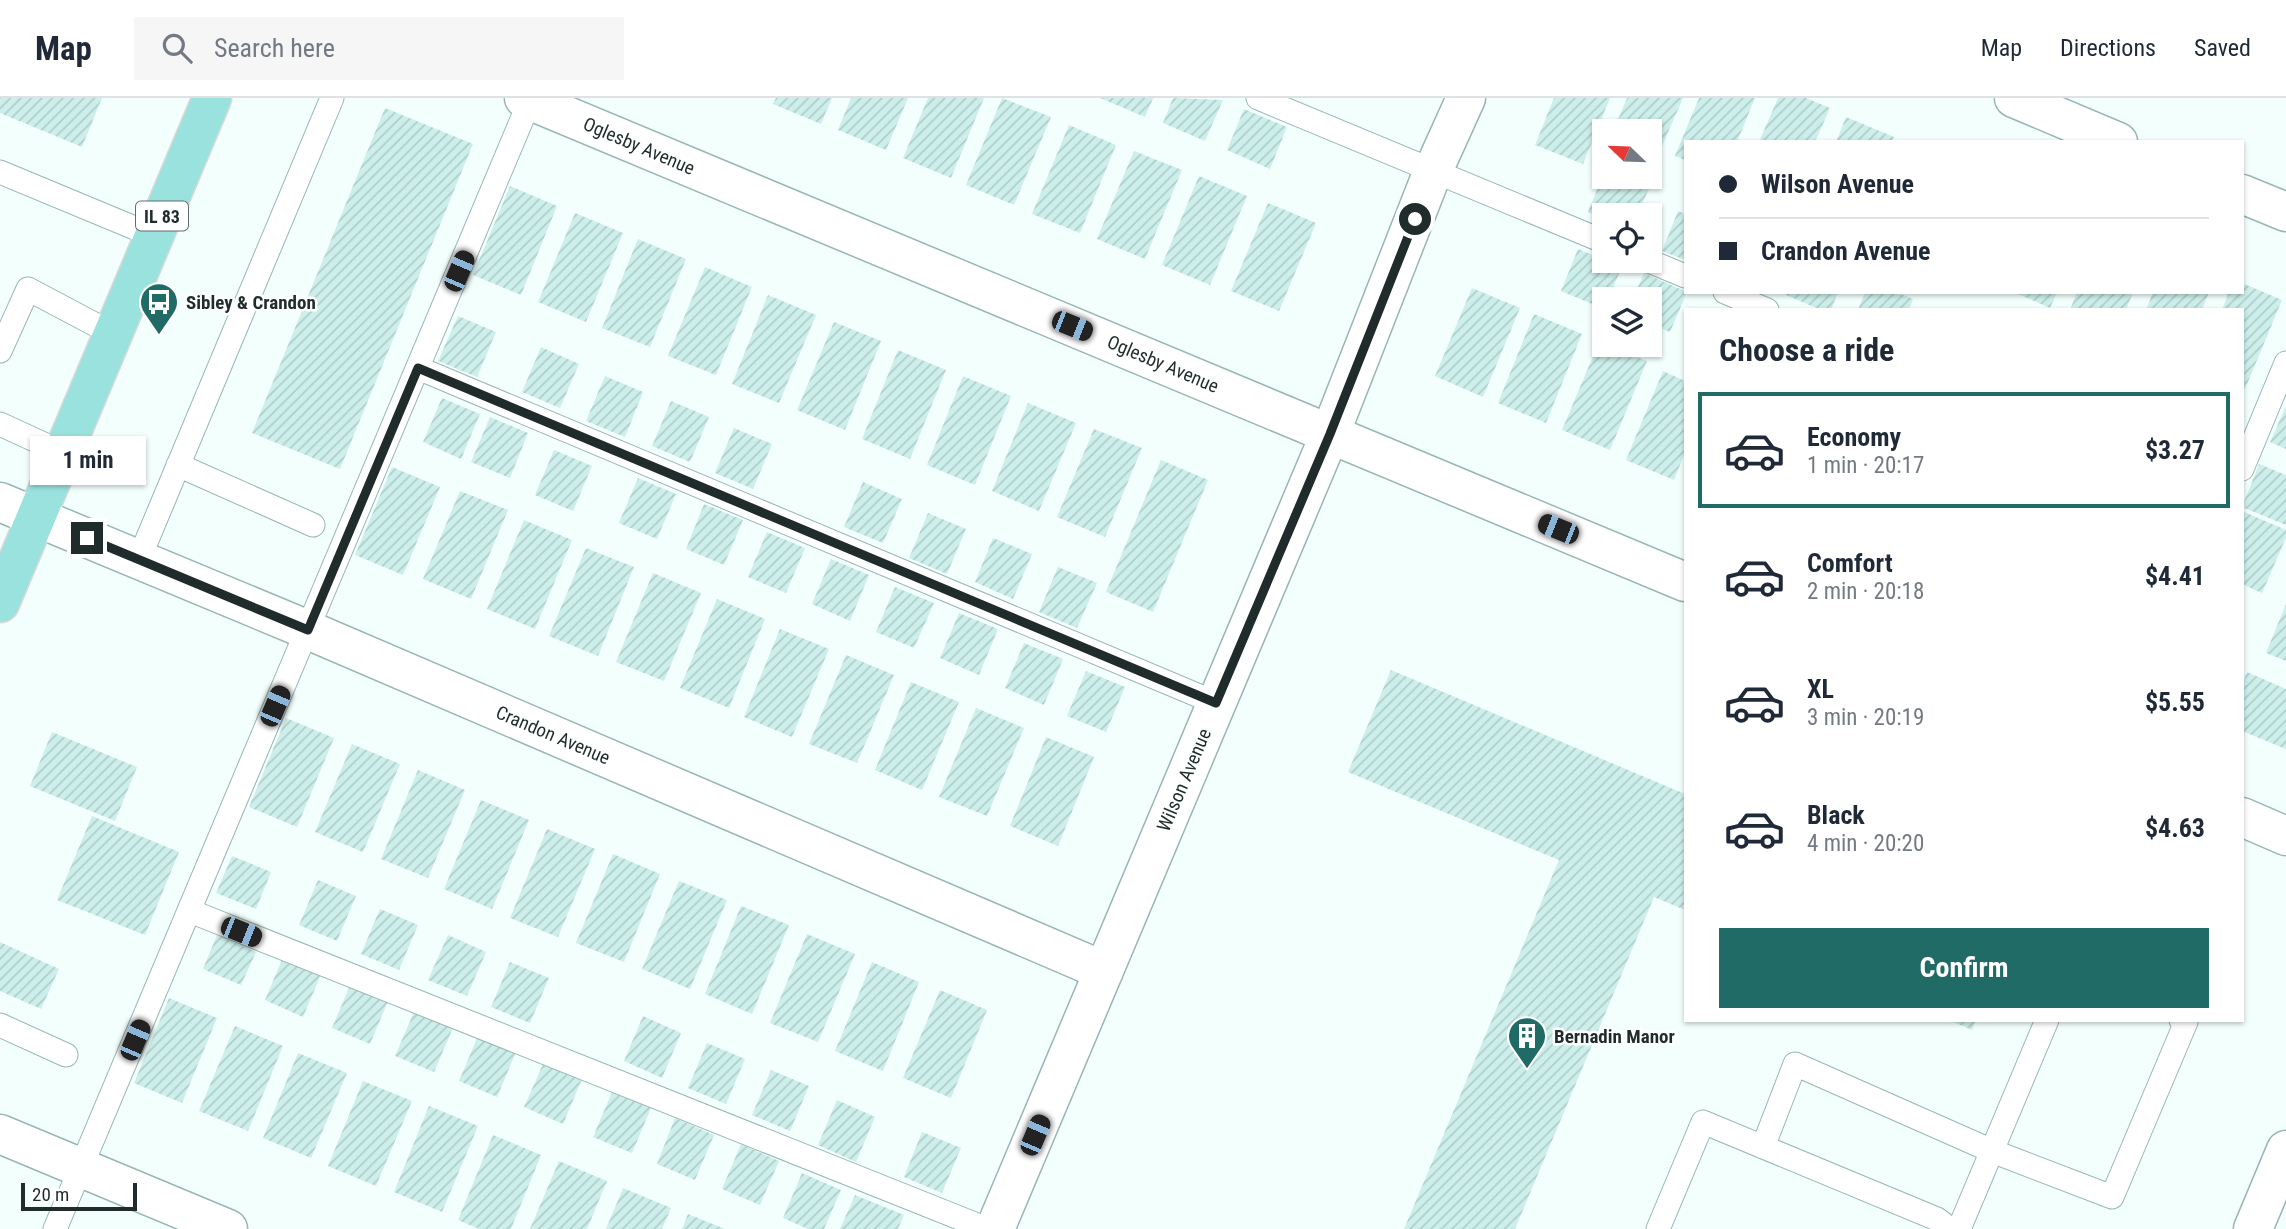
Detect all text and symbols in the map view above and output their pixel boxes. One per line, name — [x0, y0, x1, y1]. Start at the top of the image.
search box — [134, 17, 624, 80]
text: Map — [35, 29, 92, 68]
icon: search — [158, 29, 196, 67]
text: Search here — [214, 33, 335, 63]
text: Map — [1981, 34, 2022, 62]
text: Directions — [2060, 34, 2156, 62]
text: Saved — [2194, 34, 2251, 62]
street label: Oglesby Avenue — [580, 112, 698, 180]
north arrow — [1592, 119, 1662, 189]
map controls — [1592, 119, 1662, 357]
text: Wilson Avenue — [1761, 169, 1914, 199]
road number: IL 83 — [136, 202, 188, 230]
route start — [1399, 203, 1431, 235]
button: locate — [1592, 203, 1662, 273]
text: Crandon Avenue — [1761, 236, 1931, 266]
car — [442, 248, 477, 294]
bus stop icon: Sibley & Crandon — [138, 281, 180, 336]
button: layers — [1592, 287, 1662, 357]
place label: Sibley & Crandon — [186, 291, 316, 314]
car — [1049, 308, 1096, 344]
street label: Oglesby Avenue — [1104, 330, 1222, 398]
text: Choose a ride — [1719, 331, 1894, 369]
icon: car — [1723, 419, 1786, 482]
text: Economy — [1807, 422, 1901, 452]
text: $3.27 — [2145, 435, 2205, 465]
callout: 1 min — [29, 436, 145, 486]
text: 1 min — [62, 447, 114, 474]
text: 1 min · 20:17 — [1807, 452, 1924, 479]
car — [1535, 511, 1582, 547]
route end — [71, 522, 103, 554]
icon: car — [1723, 545, 1786, 608]
text: Comfort — [1807, 548, 1893, 578]
text: $4.41 — [2145, 561, 2205, 591]
text: 2 min · 20:18 — [1807, 578, 1924, 605]
icon: car — [1723, 671, 1786, 734]
text: XL — [1807, 674, 1834, 704]
car — [258, 683, 293, 729]
text: $5.55 — [2145, 687, 2205, 717]
street label: Crandon Avenue — [492, 701, 614, 769]
text: 3 min · 20:19 — [1807, 704, 1924, 731]
street label: Wilson Avenue — [1152, 725, 1216, 835]
icon: car — [1723, 797, 1786, 860]
text: Black — [1807, 800, 1865, 830]
text: $4.63 — [2145, 813, 2205, 843]
text: 4 min · 20:20 — [1807, 830, 1924, 857]
car — [218, 914, 265, 950]
button: Confirm — [1719, 928, 2209, 1008]
building icon: Bernadin Manor — [1506, 1015, 1548, 1070]
car — [118, 1017, 153, 1063]
place label: Bernadin Manor — [1554, 1025, 1675, 1048]
car — [1018, 1112, 1053, 1158]
scale bar — [21, 1180, 136, 1212]
text: 20 m — [32, 1183, 69, 1206]

